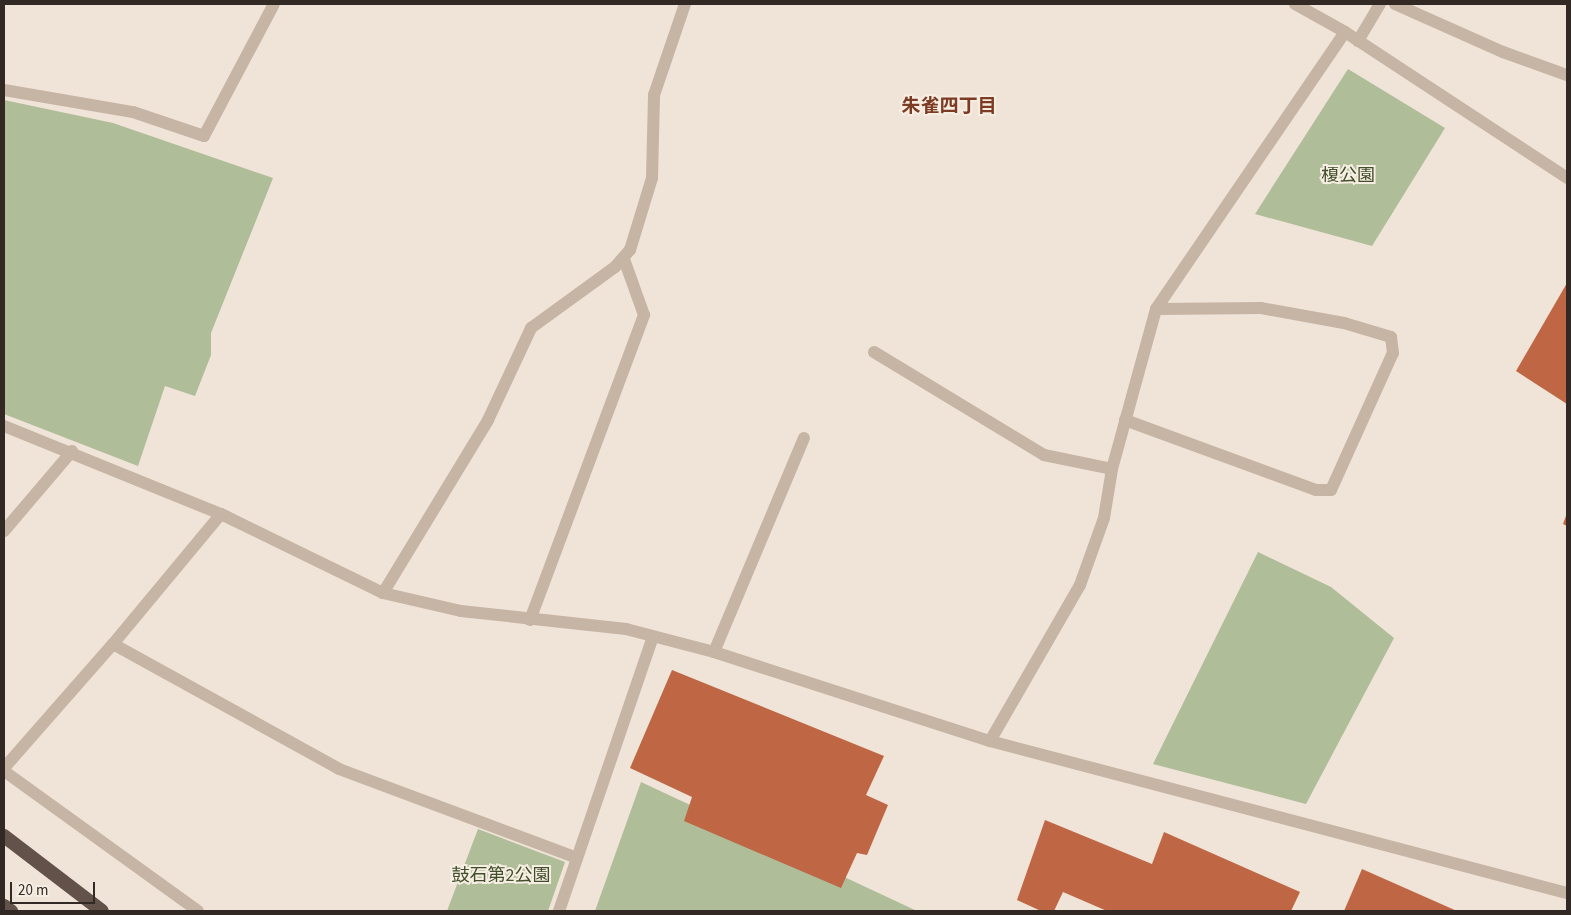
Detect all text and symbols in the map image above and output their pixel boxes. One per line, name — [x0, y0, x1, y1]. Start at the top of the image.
district label: 朱雀四丁目 — [902, 96, 996, 118]
park label: 榎公園 — [1321, 165, 1375, 187]
park label: 鼓石第2公園 — [452, 865, 550, 887]
scale bar — [12, 872, 98, 904]
text: 20 m — [18, 880, 48, 901]

